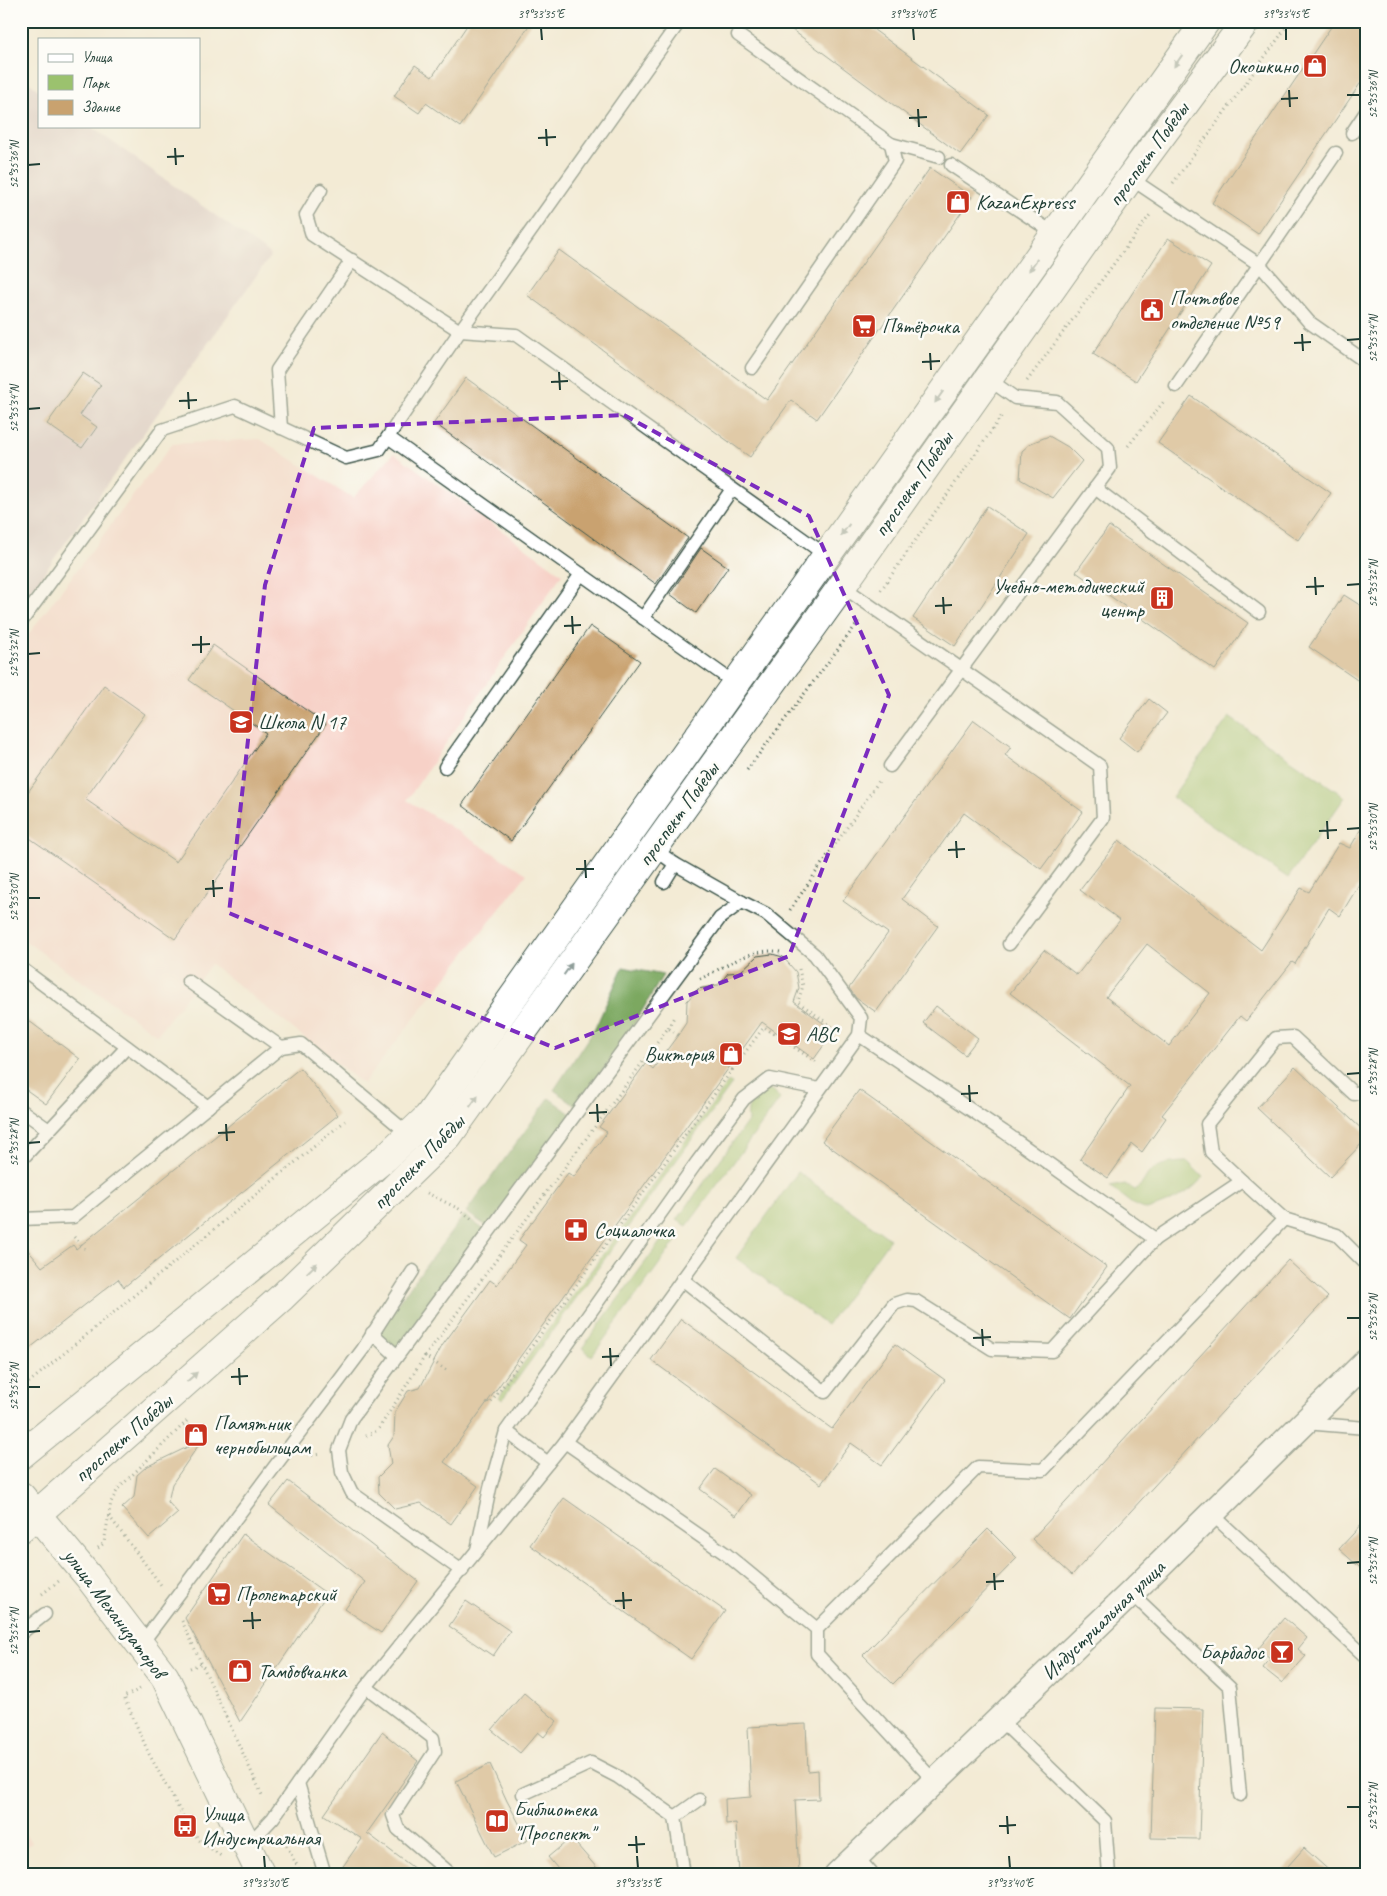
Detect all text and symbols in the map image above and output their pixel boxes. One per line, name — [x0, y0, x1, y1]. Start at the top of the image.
text: 39°33'35"E — [518, 6, 566, 22]
text: 39°33'40"E — [890, 6, 938, 22]
text: 39°33'45"E — [1263, 6, 1311, 22]
legend — [38, 38, 200, 128]
text: Улица — [82, 48, 113, 67]
place label: Окошкино — [1228, 53, 1300, 79]
shop icon: Окошкино — [1302, 53, 1328, 79]
one-way arrow — [1173, 54, 1183, 68]
text: 52°35'36"N — [1365, 70, 1381, 119]
text: Парк — [82, 74, 110, 93]
street label: проспект Победы — [1102, 95, 1196, 211]
text: Здание — [82, 98, 121, 117]
text: 52°35'36"N — [6, 140, 22, 189]
shop icon: KazanExpress — [945, 189, 971, 215]
place label: KazanExpress — [976, 189, 1076, 215]
one-way arrow — [1028, 258, 1039, 271]
place label: Почтовое отделение №59 — [1170, 285, 1281, 335]
public building icon: Почтовое отделение №59 — [1139, 297, 1165, 323]
supermarket icon: Пятёрочка — [851, 313, 877, 339]
place label: Пятёрочка — [882, 313, 961, 339]
text: 52°35'34"N — [1365, 314, 1381, 363]
text: 52°35'34"N — [6, 384, 22, 433]
one-way arrow — [934, 391, 944, 404]
street label: проспект Победы — [867, 425, 960, 541]
one-way arrow — [840, 523, 850, 537]
text: 52°35'32"N — [1365, 559, 1381, 608]
place label: Учебно-методический центр — [993, 573, 1145, 623]
building icon: Учебно-методический центр — [1149, 585, 1175, 611]
text: 52°35'32"N — [6, 629, 22, 678]
school or university icon: Школа N 17 — [228, 709, 254, 735]
place label: Школа N 17 — [258, 709, 348, 735]
street label: проспект Победы — [632, 755, 726, 871]
text: 52°35'30"N — [1365, 803, 1381, 852]
text: 52°35'30"N — [6, 873, 22, 922]
one-way arrow — [563, 962, 573, 976]
school or university icon: АВС — [776, 1021, 802, 1047]
place label: АВС — [806, 1021, 840, 1047]
place label: Виктория — [644, 1041, 715, 1067]
shop icon: Виктория — [718, 1041, 744, 1067]
text: 52°35'28"N — [1365, 1048, 1381, 1097]
one-way arrow — [469, 1094, 479, 1108]
street label: проспект Победы — [366, 1108, 471, 1215]
text: 52°35'28"N — [6, 1118, 22, 1167]
pharmacy icon: Социалочка — [563, 1217, 589, 1243]
place label: Социалочка — [594, 1217, 676, 1243]
one-way arrow — [306, 1262, 318, 1274]
text: 52°35'26"N — [1365, 1293, 1381, 1342]
text: 52°35'26"N — [6, 1362, 22, 1411]
one-way arrow — [186, 1371, 198, 1383]
street label: проспект Победы — [68, 1387, 179, 1488]
place label: Памятник чернобыльцам — [214, 1410, 311, 1460]
shop icon: Памятник чернобыльцам — [183, 1422, 209, 1448]
text: 52°35'24"N — [1365, 1537, 1381, 1586]
street label: улица Механизаторов — [57, 1542, 175, 1686]
street label: Индустриальная улица — [1036, 1553, 1171, 1686]
supermarket icon: Пролетарский — [206, 1581, 232, 1607]
place label: Пролетарский — [236, 1581, 338, 1607]
text: 52°35'24"N — [6, 1607, 22, 1656]
place label: Барбадос — [1200, 1639, 1266, 1665]
bar icon: Барбадос — [1269, 1639, 1295, 1665]
shop icon: Тамбовчанка — [227, 1658, 253, 1684]
place label: Тамбовчанка — [258, 1658, 348, 1684]
text: 52°35'22"N — [1365, 1782, 1381, 1831]
place label: Библиотека "Проспект" — [514, 1796, 599, 1846]
place label: Улица Индустриальная — [202, 1801, 321, 1851]
library icon: Библиотека "Проспект" — [484, 1808, 510, 1834]
bus stop icon: Улица Индустриальная — [172, 1813, 198, 1839]
text: 39°33'30"E — [242, 1875, 290, 1891]
text: 39°33'35"E — [615, 1875, 663, 1891]
text: 39°33'40"E — [987, 1875, 1035, 1891]

